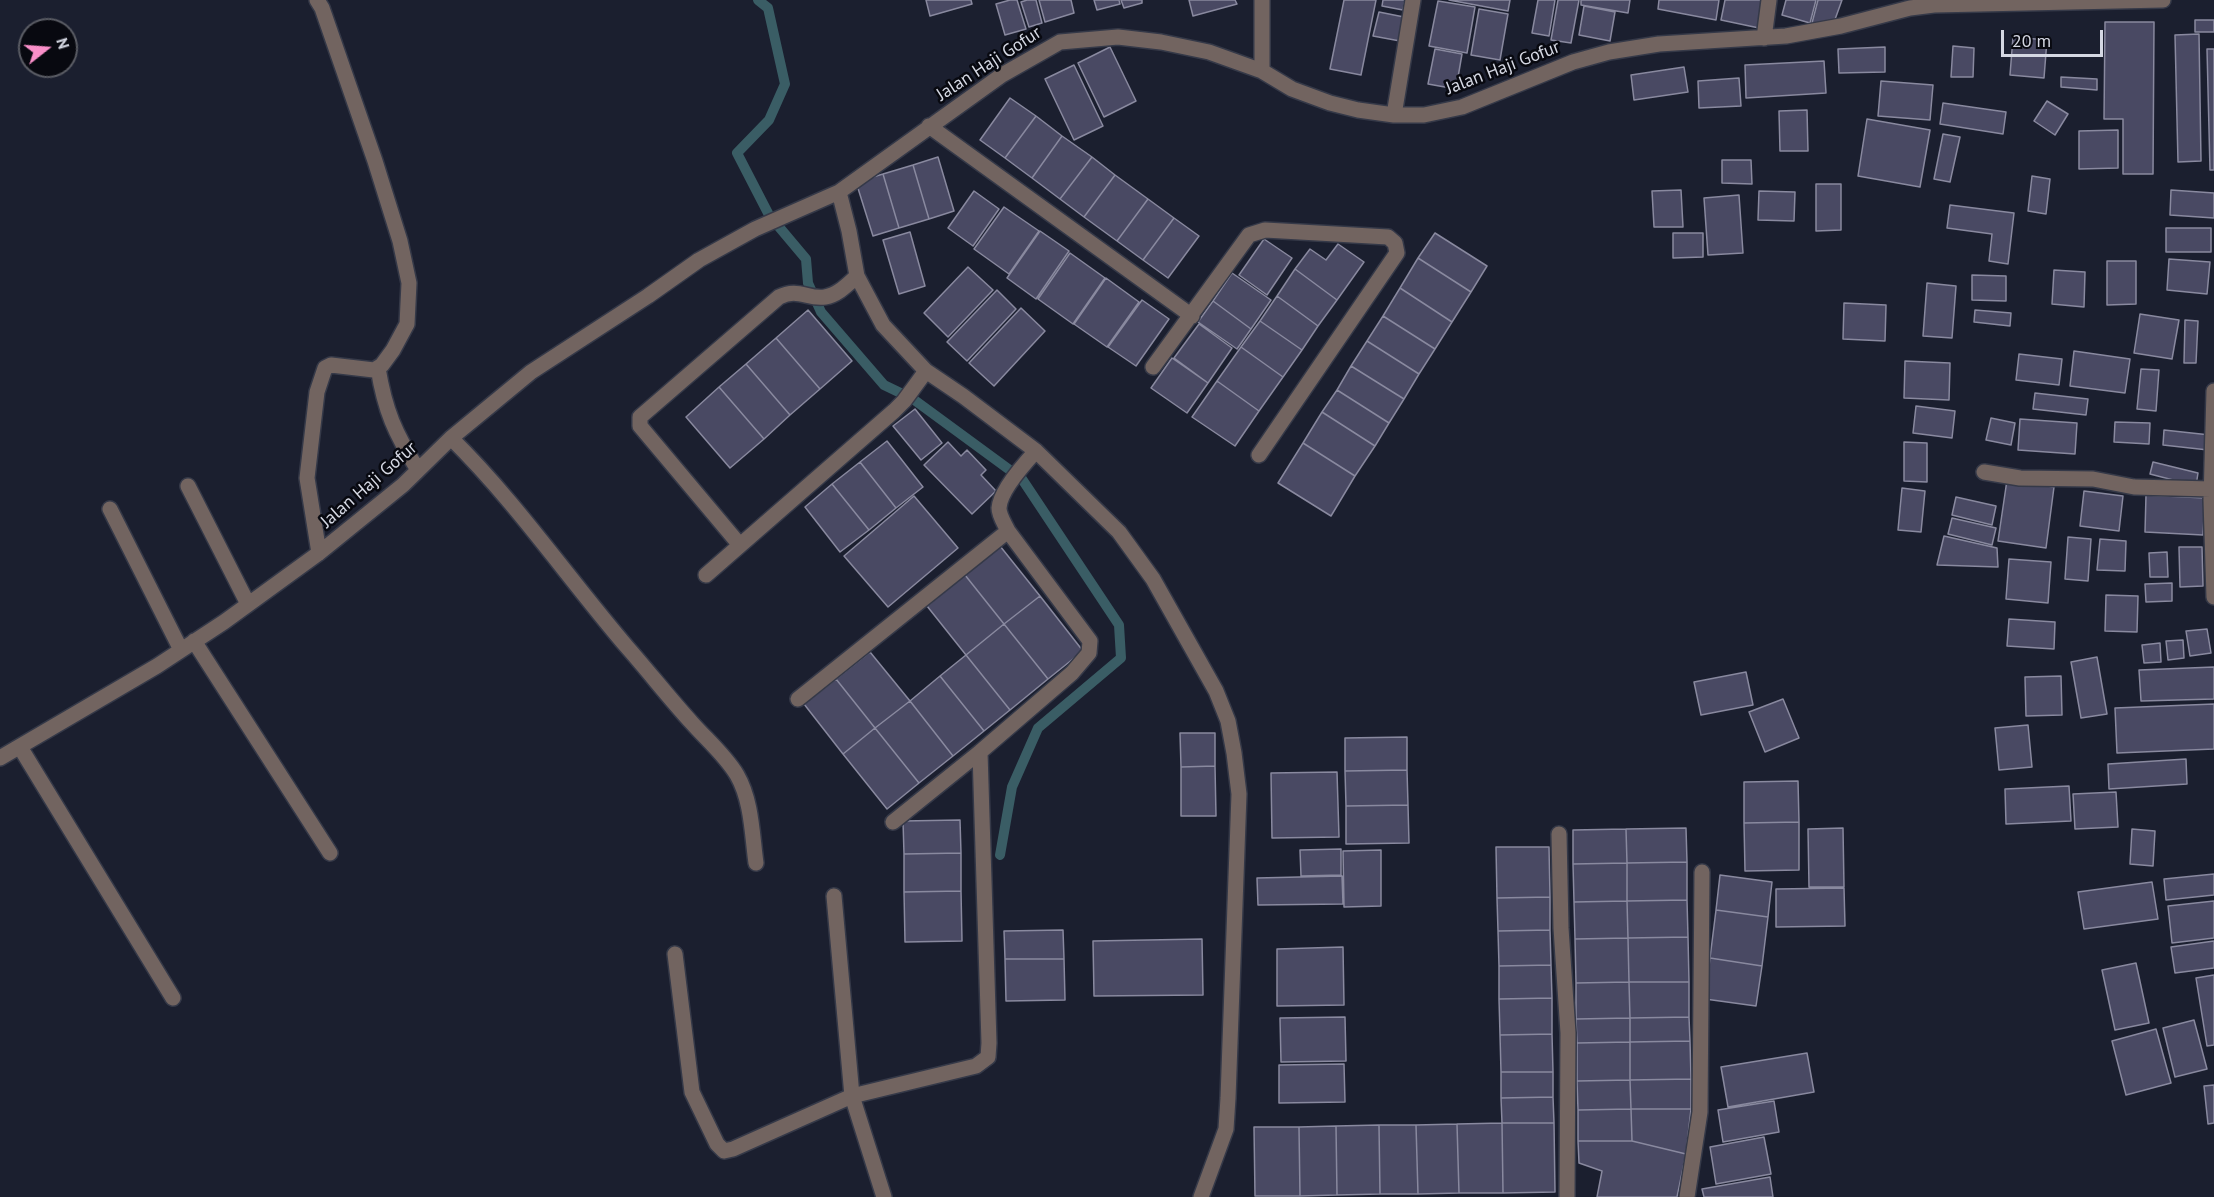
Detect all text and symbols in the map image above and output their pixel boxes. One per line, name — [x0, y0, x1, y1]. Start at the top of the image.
north arrow — [18, 18, 78, 78]
scale bar — [2004, 18, 2106, 56]
street label: Jalan Haji Gofur — [933, 22, 1045, 106]
text: 20 m — [2012, 29, 2051, 52]
text: N — [52, 35, 74, 51]
street label: Jalan Haji Gofur — [1443, 36, 1563, 100]
street label: Jalan Haji Gofur — [316, 437, 422, 533]

